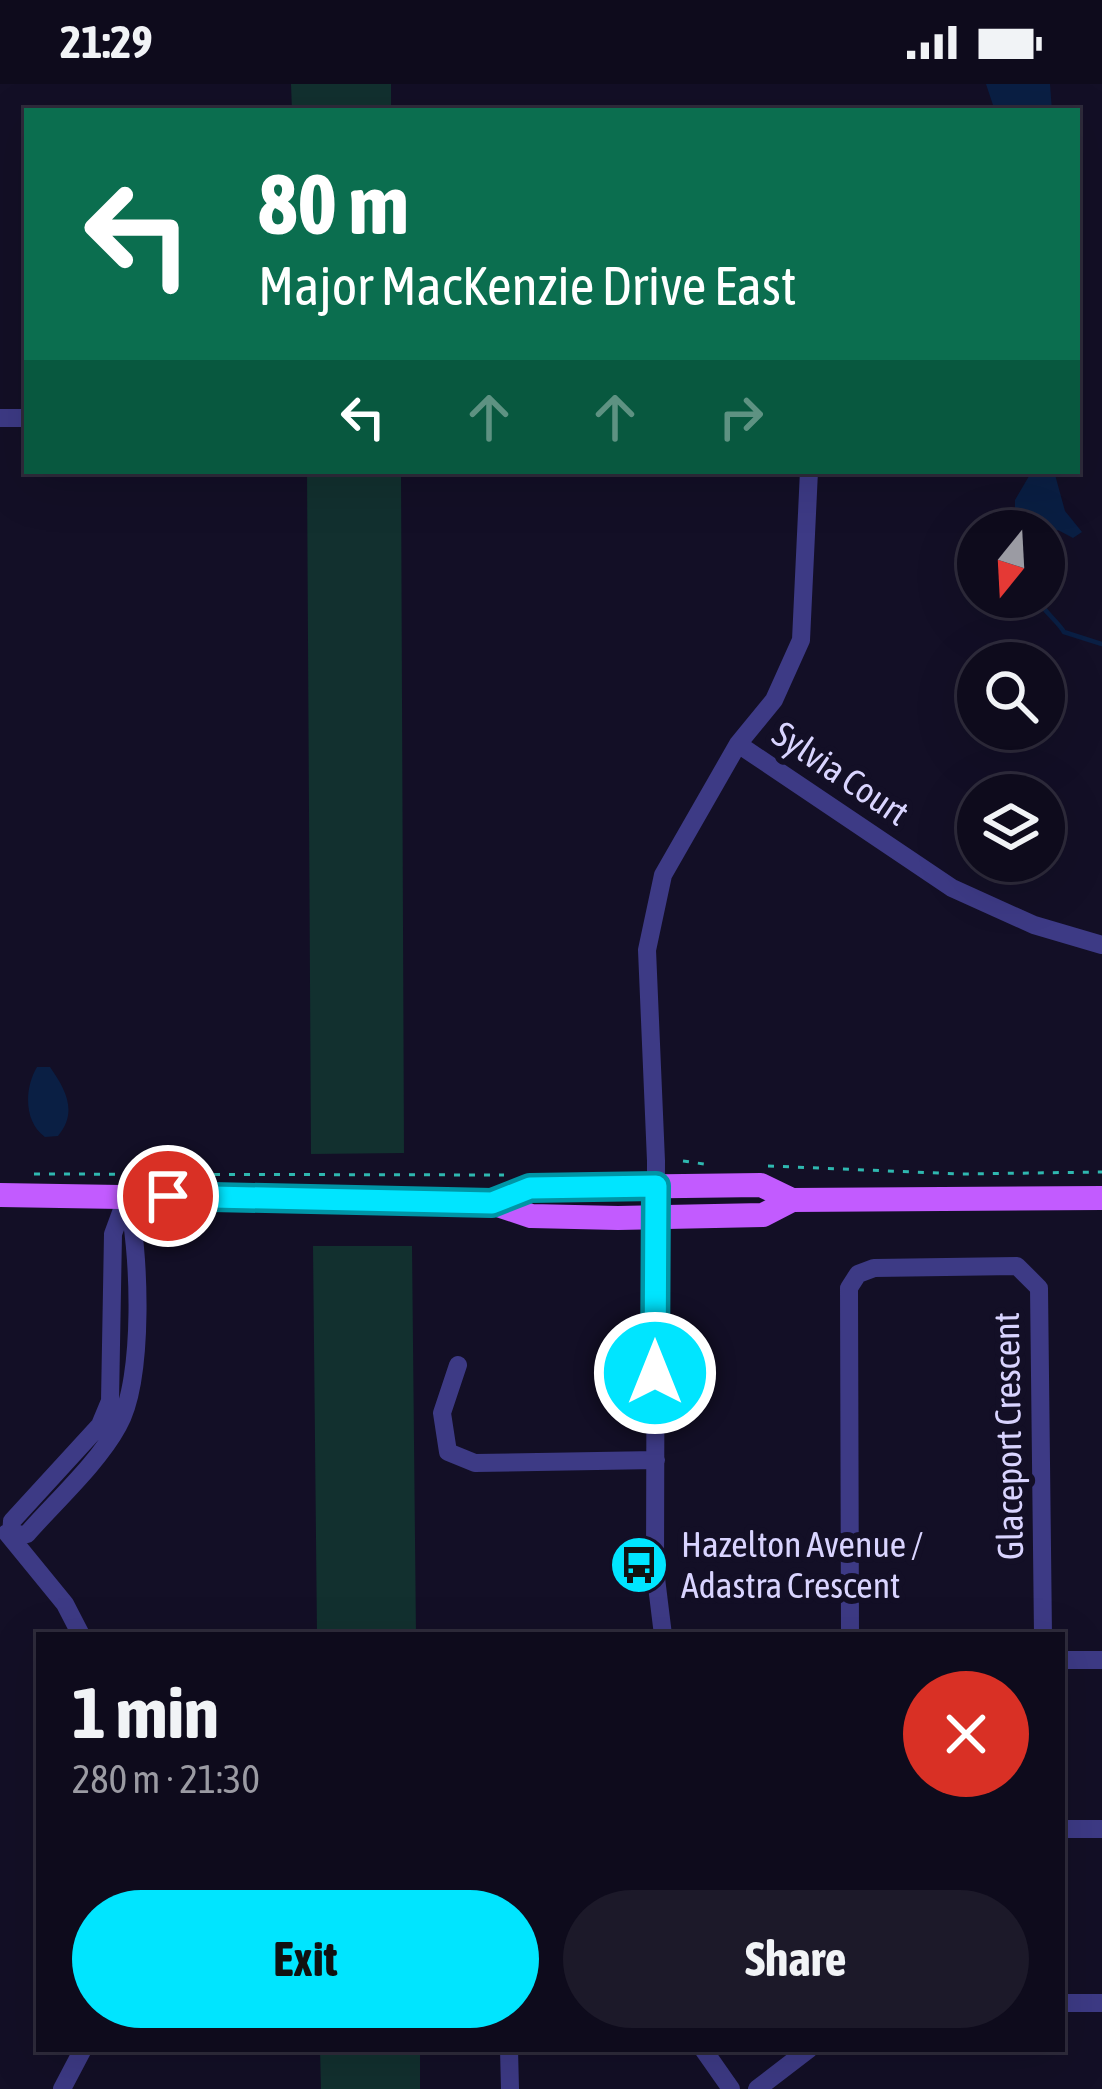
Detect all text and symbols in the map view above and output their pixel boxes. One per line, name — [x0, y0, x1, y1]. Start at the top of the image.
text: 21:29 — [60, 16, 153, 68]
icon: left — [60, 156, 216, 312]
text: 80 m — [258, 156, 409, 252]
text: Major MacKenzie Drive East — [258, 255, 797, 316]
icon: left — [330, 384, 396, 450]
icon: ahead — [456, 384, 522, 450]
icon: ahead — [582, 384, 648, 450]
icon: right — [708, 384, 774, 450]
north arrow — [957, 510, 1065, 618]
map controls — [957, 510, 1065, 882]
button: search — [957, 642, 1065, 750]
street label: Sylvia Court — [765, 712, 917, 834]
button: layers — [957, 774, 1065, 882]
pin — [117, 1145, 219, 1247]
icon: arrive — [135, 1163, 201, 1229]
position arrow — [592, 1310, 718, 1436]
street label: Glaceport Crescent — [985, 1312, 1031, 1560]
place label: Hazelton Avenue / Adastra Crescent — [681, 1523, 923, 1606]
bus stop icon: Hazelton Avenue / Adastra Crescent — [608, 1534, 670, 1596]
text: 1 min — [72, 1671, 219, 1753]
button: close — [903, 1671, 1029, 1797]
text: 280 m · 21:30 — [72, 1757, 260, 1801]
button: Exit — [72, 1890, 539, 2028]
button: Share — [563, 1890, 1029, 2028]

